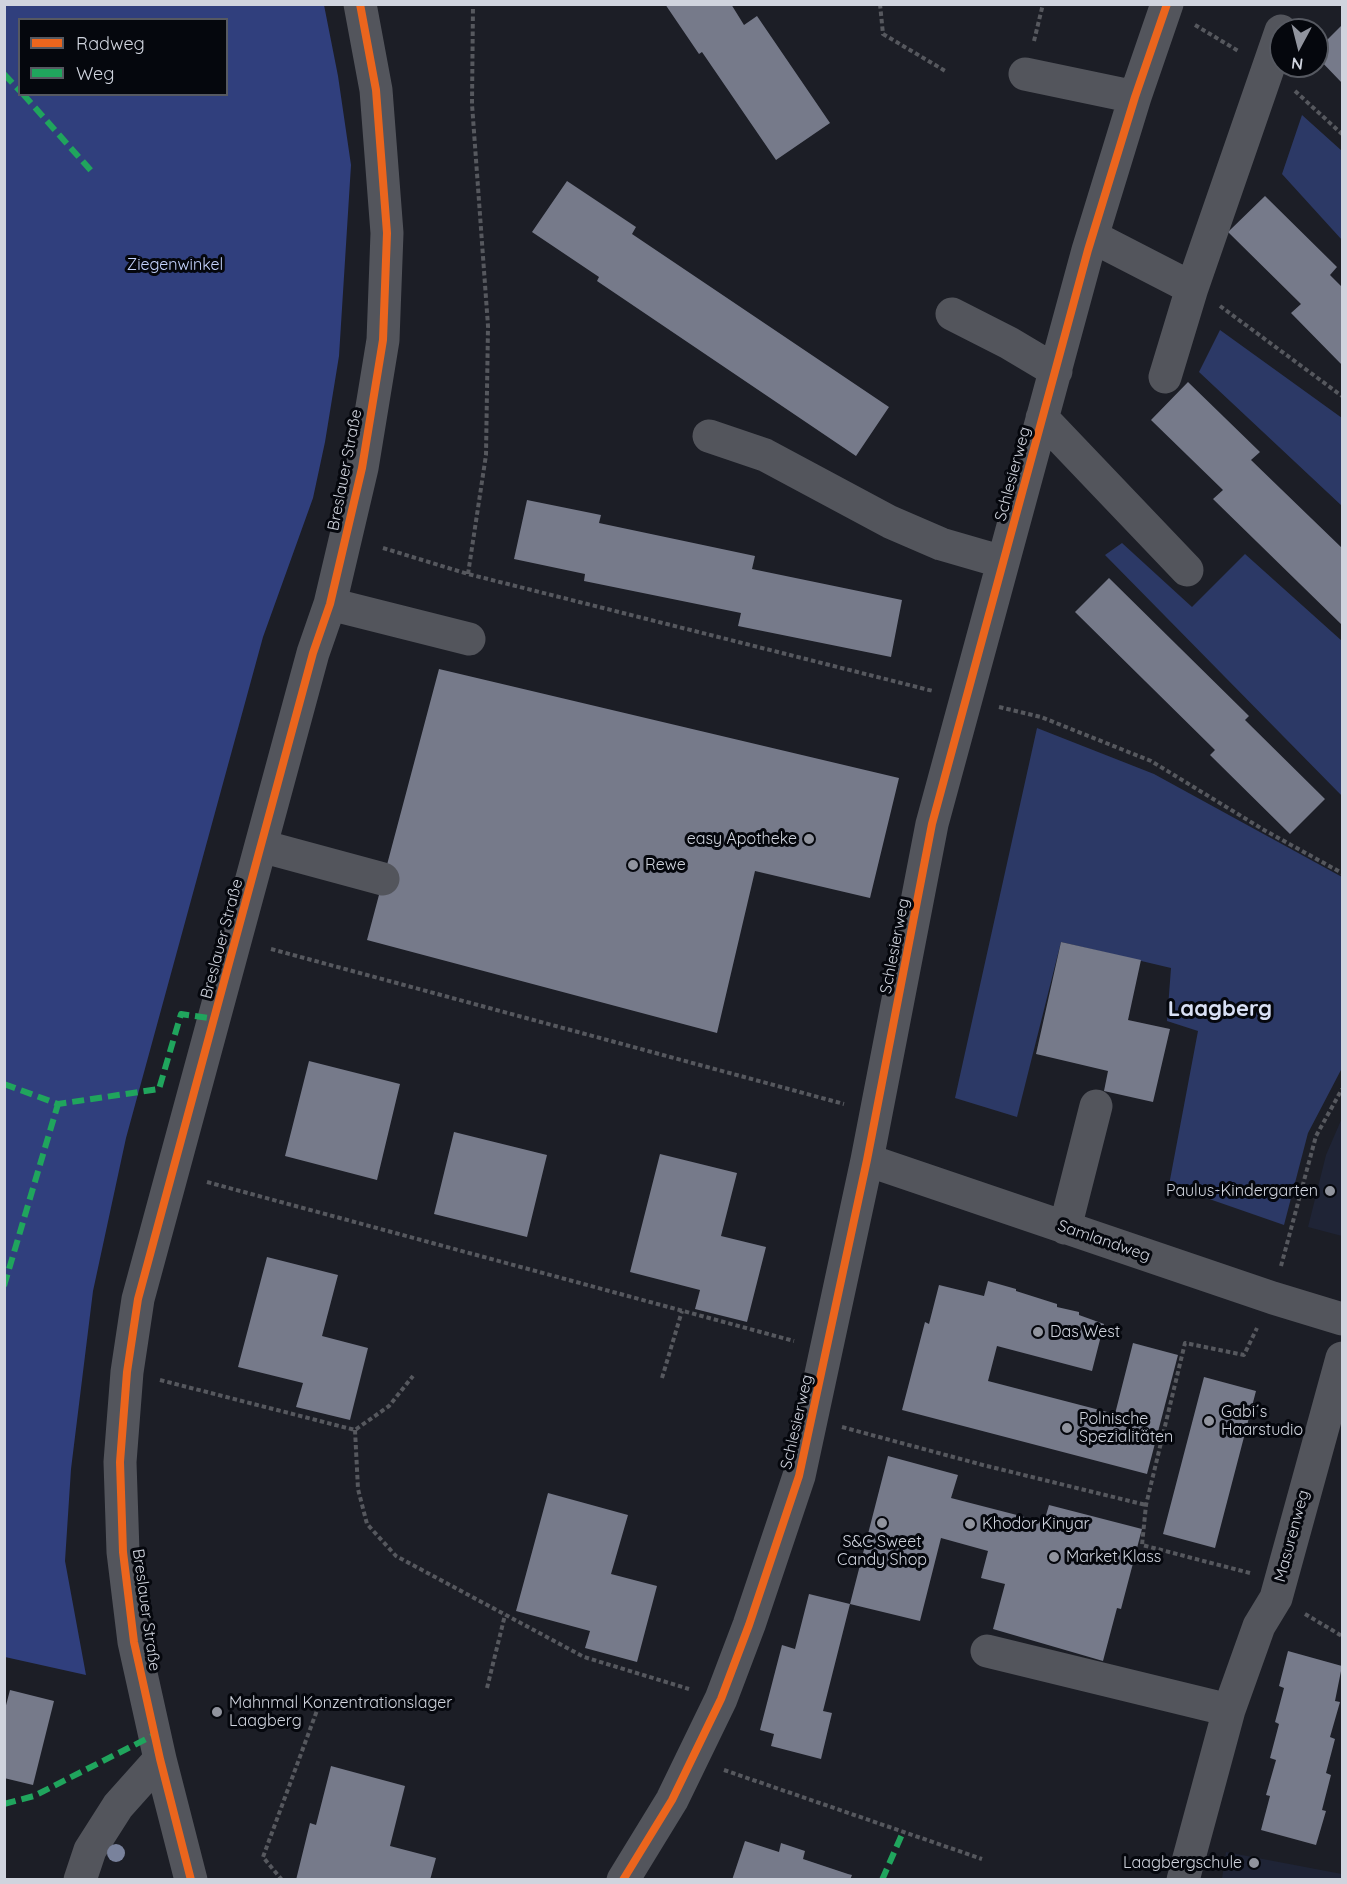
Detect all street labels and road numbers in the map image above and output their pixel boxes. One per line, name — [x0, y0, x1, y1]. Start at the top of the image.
street label: Breslauer Straße — [324, 408, 366, 532]
street label: Schlesierweg — [991, 425, 1035, 523]
street label: Breslauer Straße — [197, 877, 247, 1001]
street label: Schlesierweg — [876, 897, 914, 995]
street label: Samlandweg — [1055, 1216, 1153, 1266]
street label: Schlesierweg — [777, 1373, 817, 1471]
street label: Masurenweg — [1270, 1488, 1314, 1584]
street label: Breslauer Straße — [128, 1548, 164, 1672]

